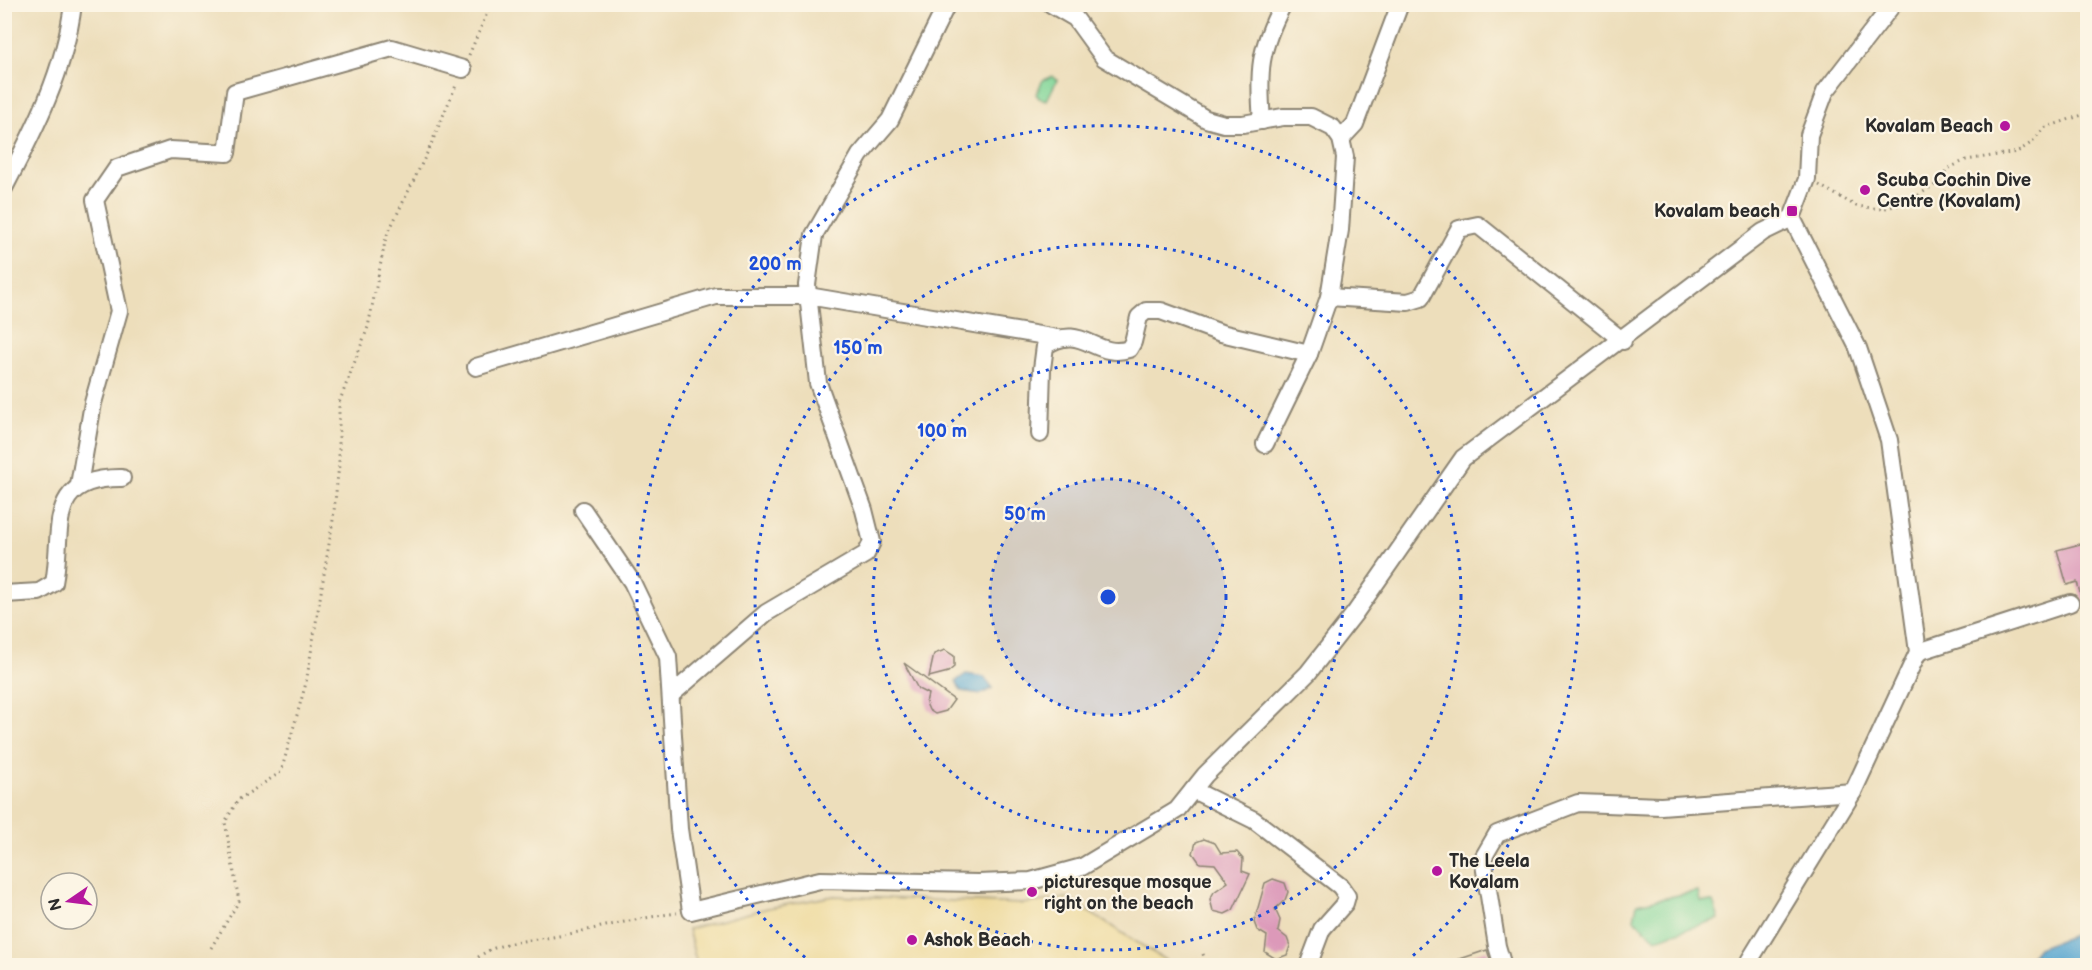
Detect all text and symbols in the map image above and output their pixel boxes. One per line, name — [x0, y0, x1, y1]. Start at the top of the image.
place label: Kovalam Beach — [1865, 116, 1993, 137]
marker: Kovalam Beach — [1998, 119, 2012, 133]
place label: Scuba Cochin Dive Centre (Kovalam) — [1877, 170, 2031, 212]
marker: Scuba Cochin Dive Centre (Kovalam) — [1858, 183, 1872, 197]
place label: Kovalam beach — [1654, 201, 1780, 222]
marker: Kovalam beach — [1785, 204, 1799, 218]
text: 200 m — [748, 254, 802, 275]
text: 150 m — [833, 338, 883, 359]
text: 100 m — [917, 421, 967, 442]
text: 50 m — [1004, 504, 1046, 525]
centre of rings — [1098, 587, 1118, 607]
place label: The Leela Kovalam — [1449, 851, 1530, 893]
marker: The Leela Kovalam — [1430, 864, 1444, 878]
north arrow — [39, 871, 99, 931]
place label: picturesque mosque right on the beach — [1044, 872, 1212, 914]
marker: picturesque mosque right on the beach — [1025, 885, 1039, 899]
text: N — [45, 896, 67, 912]
place label: Ashok Beach — [923, 930, 1031, 951]
marker: Ashok Beach — [905, 933, 919, 947]

